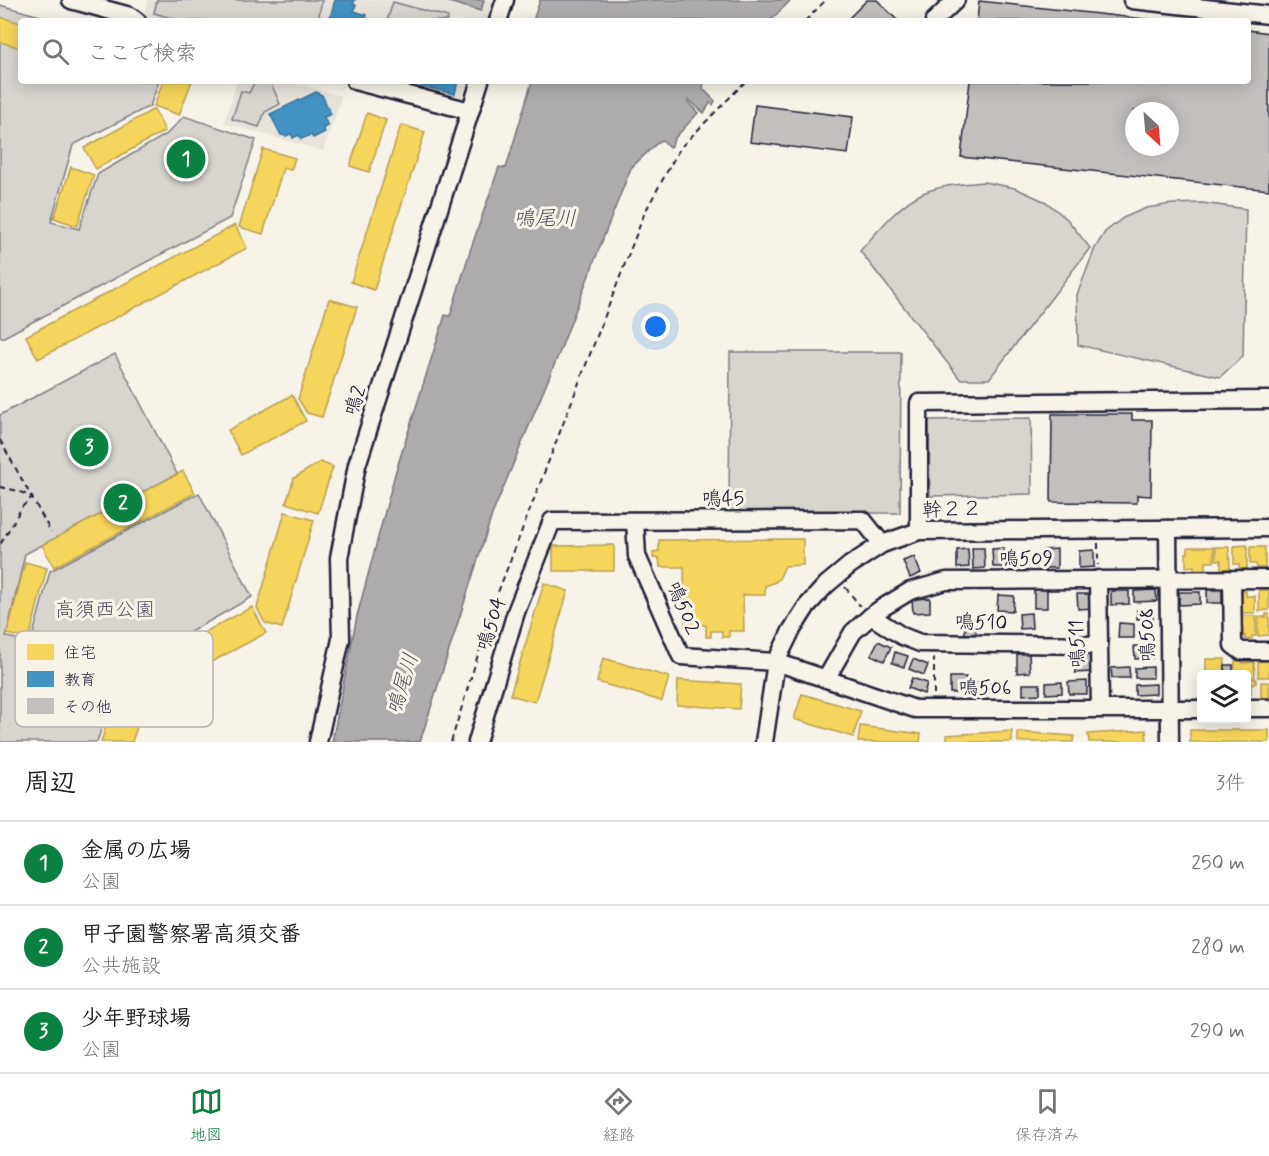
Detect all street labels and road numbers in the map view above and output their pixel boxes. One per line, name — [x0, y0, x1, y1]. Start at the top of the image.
street label: 鳴2 — [339, 382, 374, 419]
street label: 鳴45 — [702, 486, 744, 513]
street label: 幹２２ — [922, 495, 982, 525]
street label: 鳴509 — [999, 546, 1053, 573]
street label: 鳴502 — [659, 577, 707, 639]
street label: 鳴504 — [471, 593, 513, 654]
street label: 鳴508 — [1134, 608, 1162, 662]
street label: 鳴510 — [954, 609, 1008, 637]
street label: 鳴511 — [1064, 620, 1092, 668]
street label: 鳴506 — [959, 675, 1011, 702]

